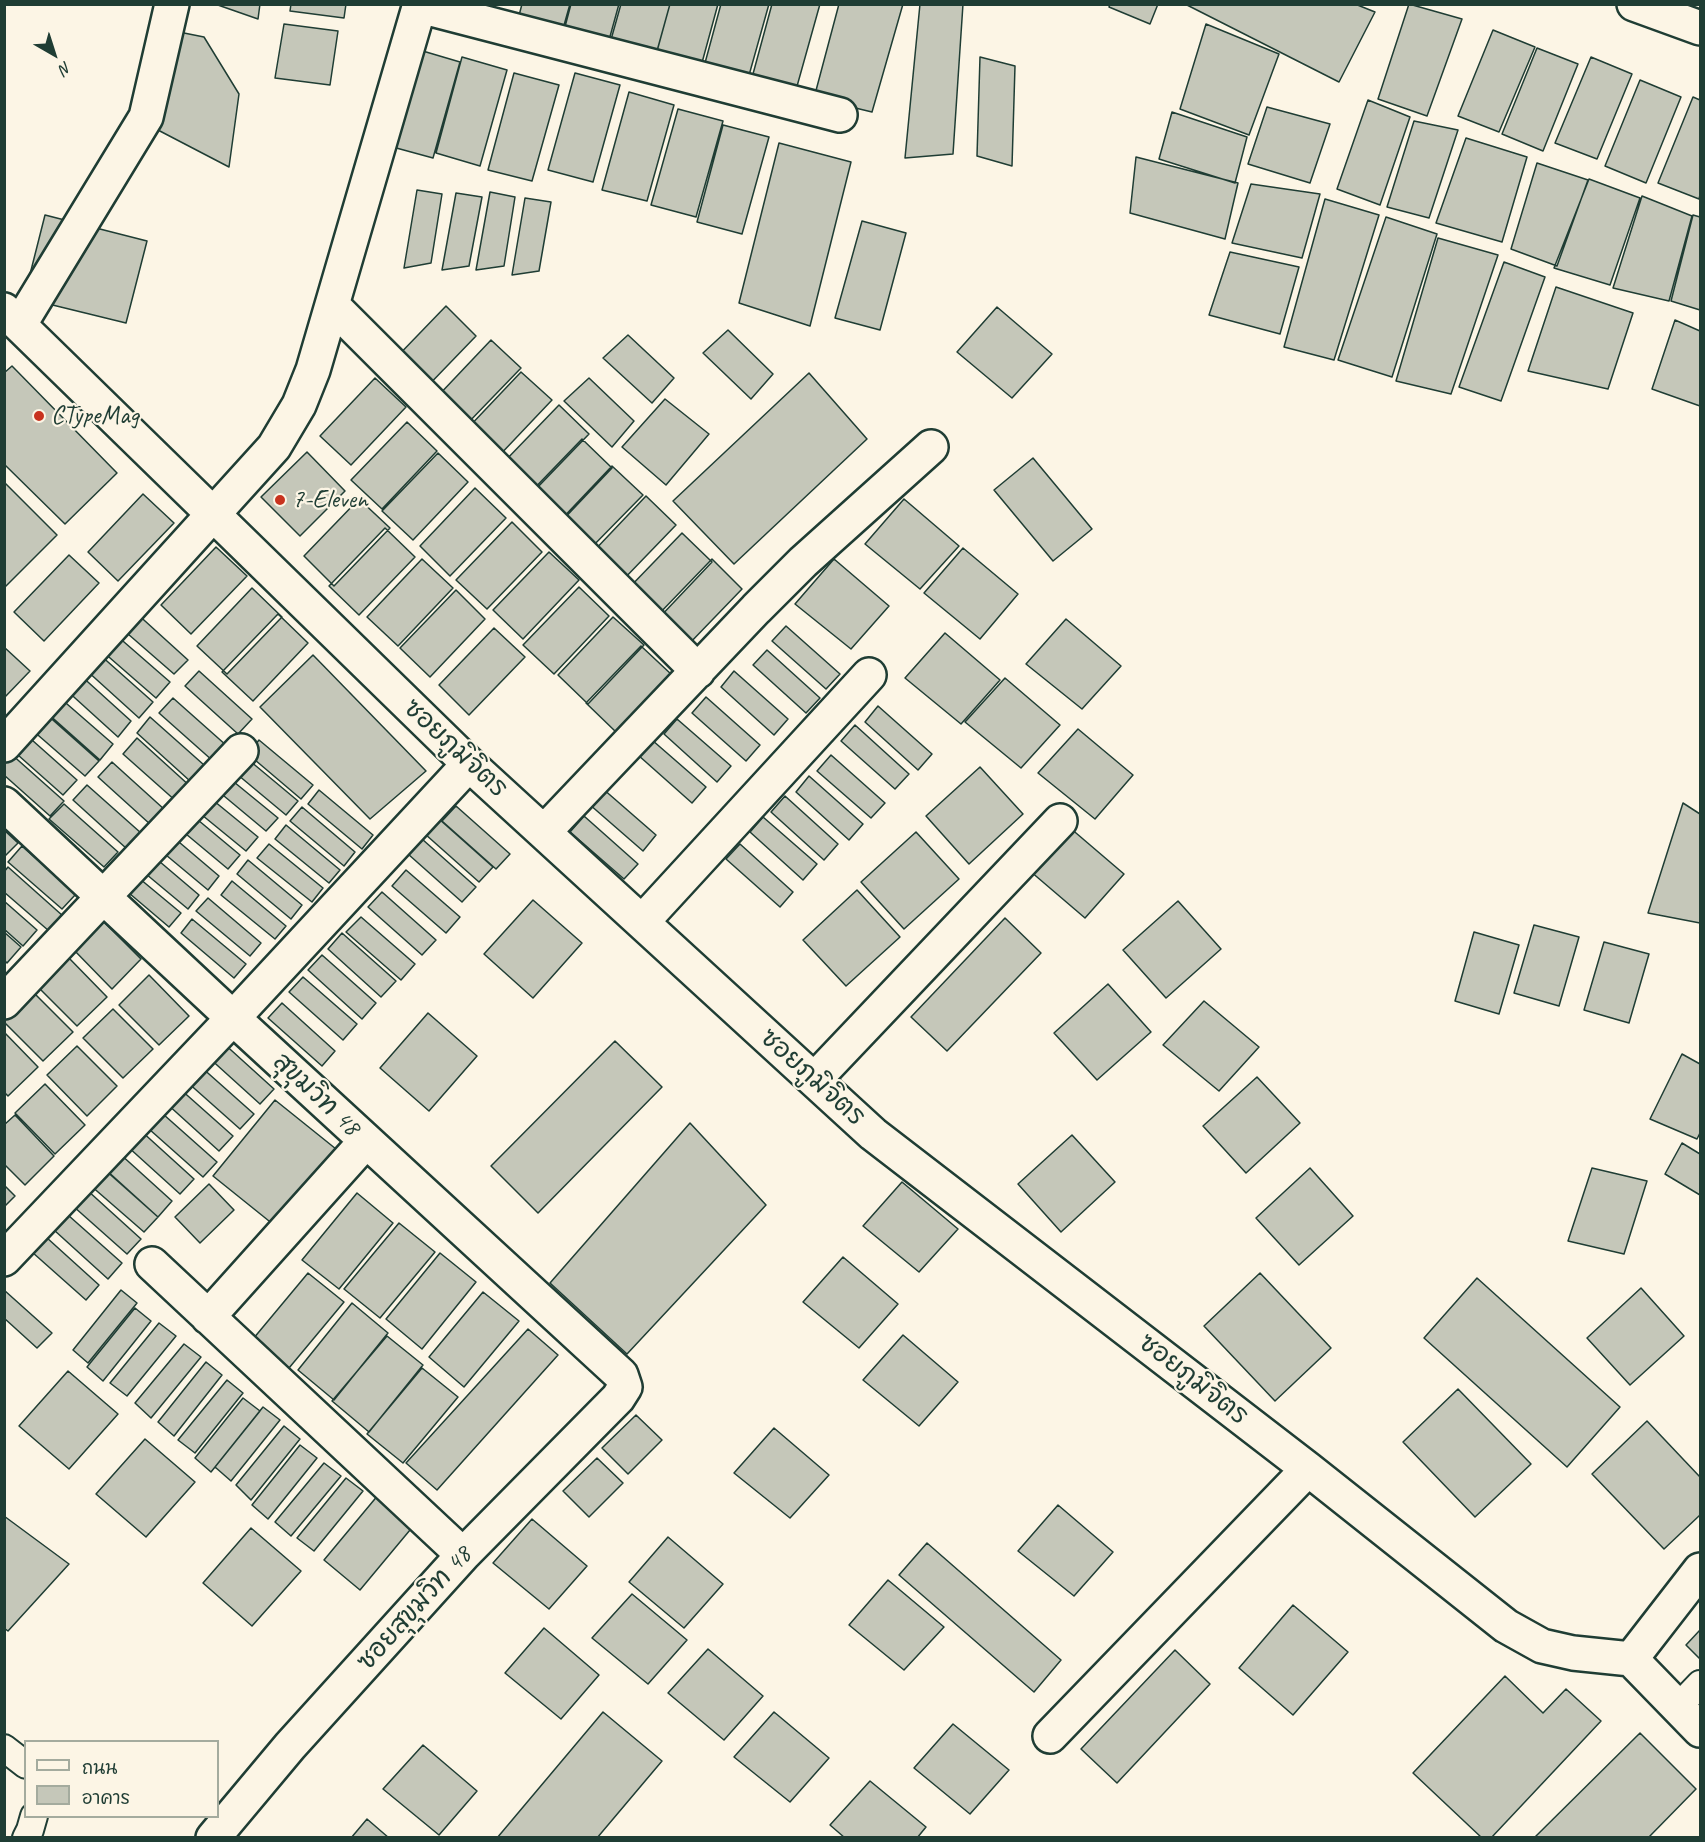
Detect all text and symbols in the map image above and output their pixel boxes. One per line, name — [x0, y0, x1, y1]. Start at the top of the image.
north arrow — [24, 24, 84, 84]
text: N — [55, 57, 75, 79]
place label: CTypeMag — [51, 400, 139, 432]
marker: CTypeMag — [32, 409, 46, 423]
place label: 7-Eleven — [292, 484, 368, 516]
marker: 7-Eleven — [273, 493, 287, 507]
street label: ซอยภูมิจิตร — [397, 693, 513, 805]
street label: ซอยภูมิจิตร — [753, 1023, 871, 1133]
street label: สุขุมวิท 48 — [266, 1047, 366, 1143]
street label: ซอยภูมิจิตร — [1132, 1327, 1254, 1433]
street label: ซอยสุขุมวิท 48 — [351, 1541, 479, 1677]
legend — [24, 1740, 219, 1818]
text: ถนน — [82, 1757, 117, 1779]
text: อาคาร — [82, 1787, 130, 1809]

